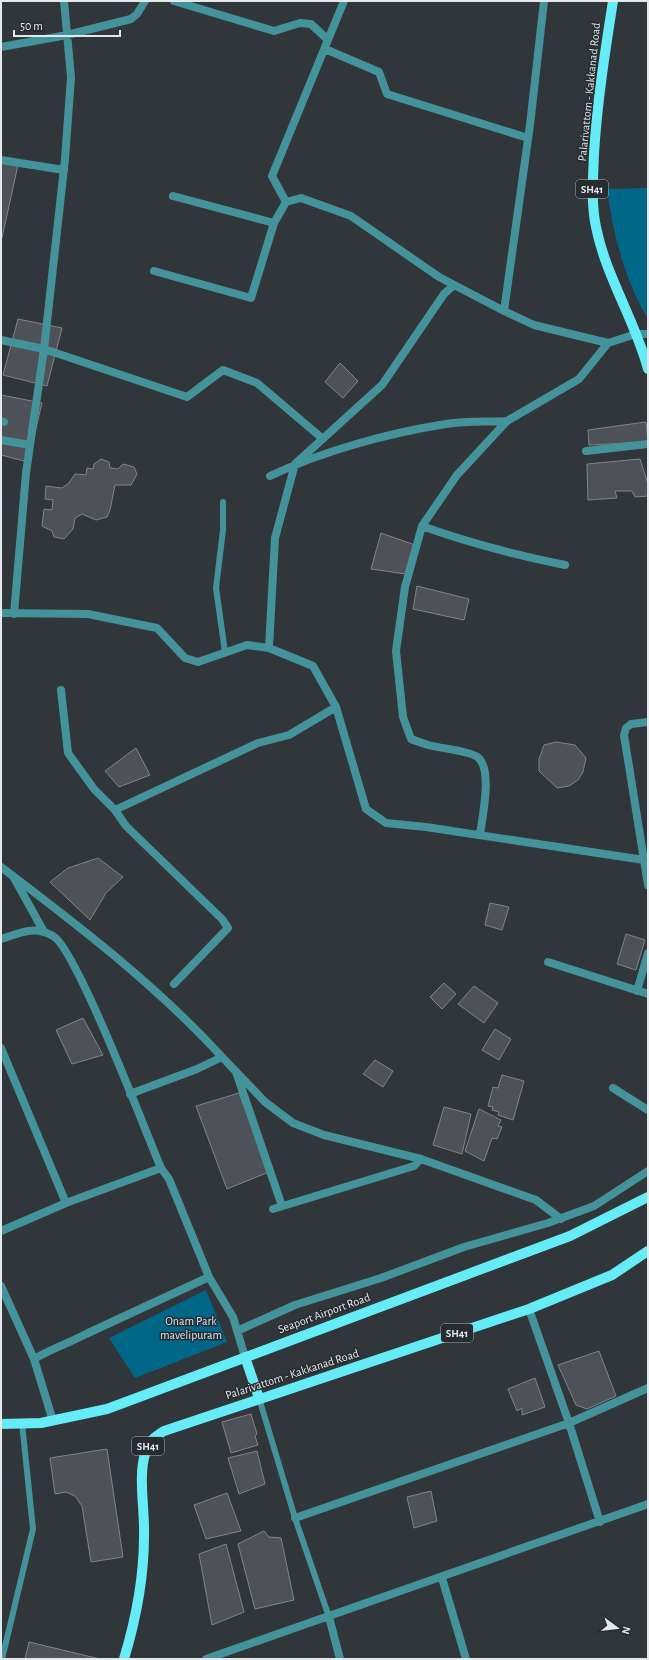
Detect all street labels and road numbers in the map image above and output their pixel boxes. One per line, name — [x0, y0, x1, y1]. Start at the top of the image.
street label: Palarivattom - Kakkanad Road — [576, 22, 602, 162]
road number: SH41 — [576, 180, 608, 198]
street label: Seaport Airport Road — [276, 1291, 372, 1335]
road number: SH41 — [441, 1324, 473, 1342]
street label: Palarivattom - Kakkanad Road — [224, 1347, 360, 1401]
road number: SH41 — [132, 1437, 164, 1455]

